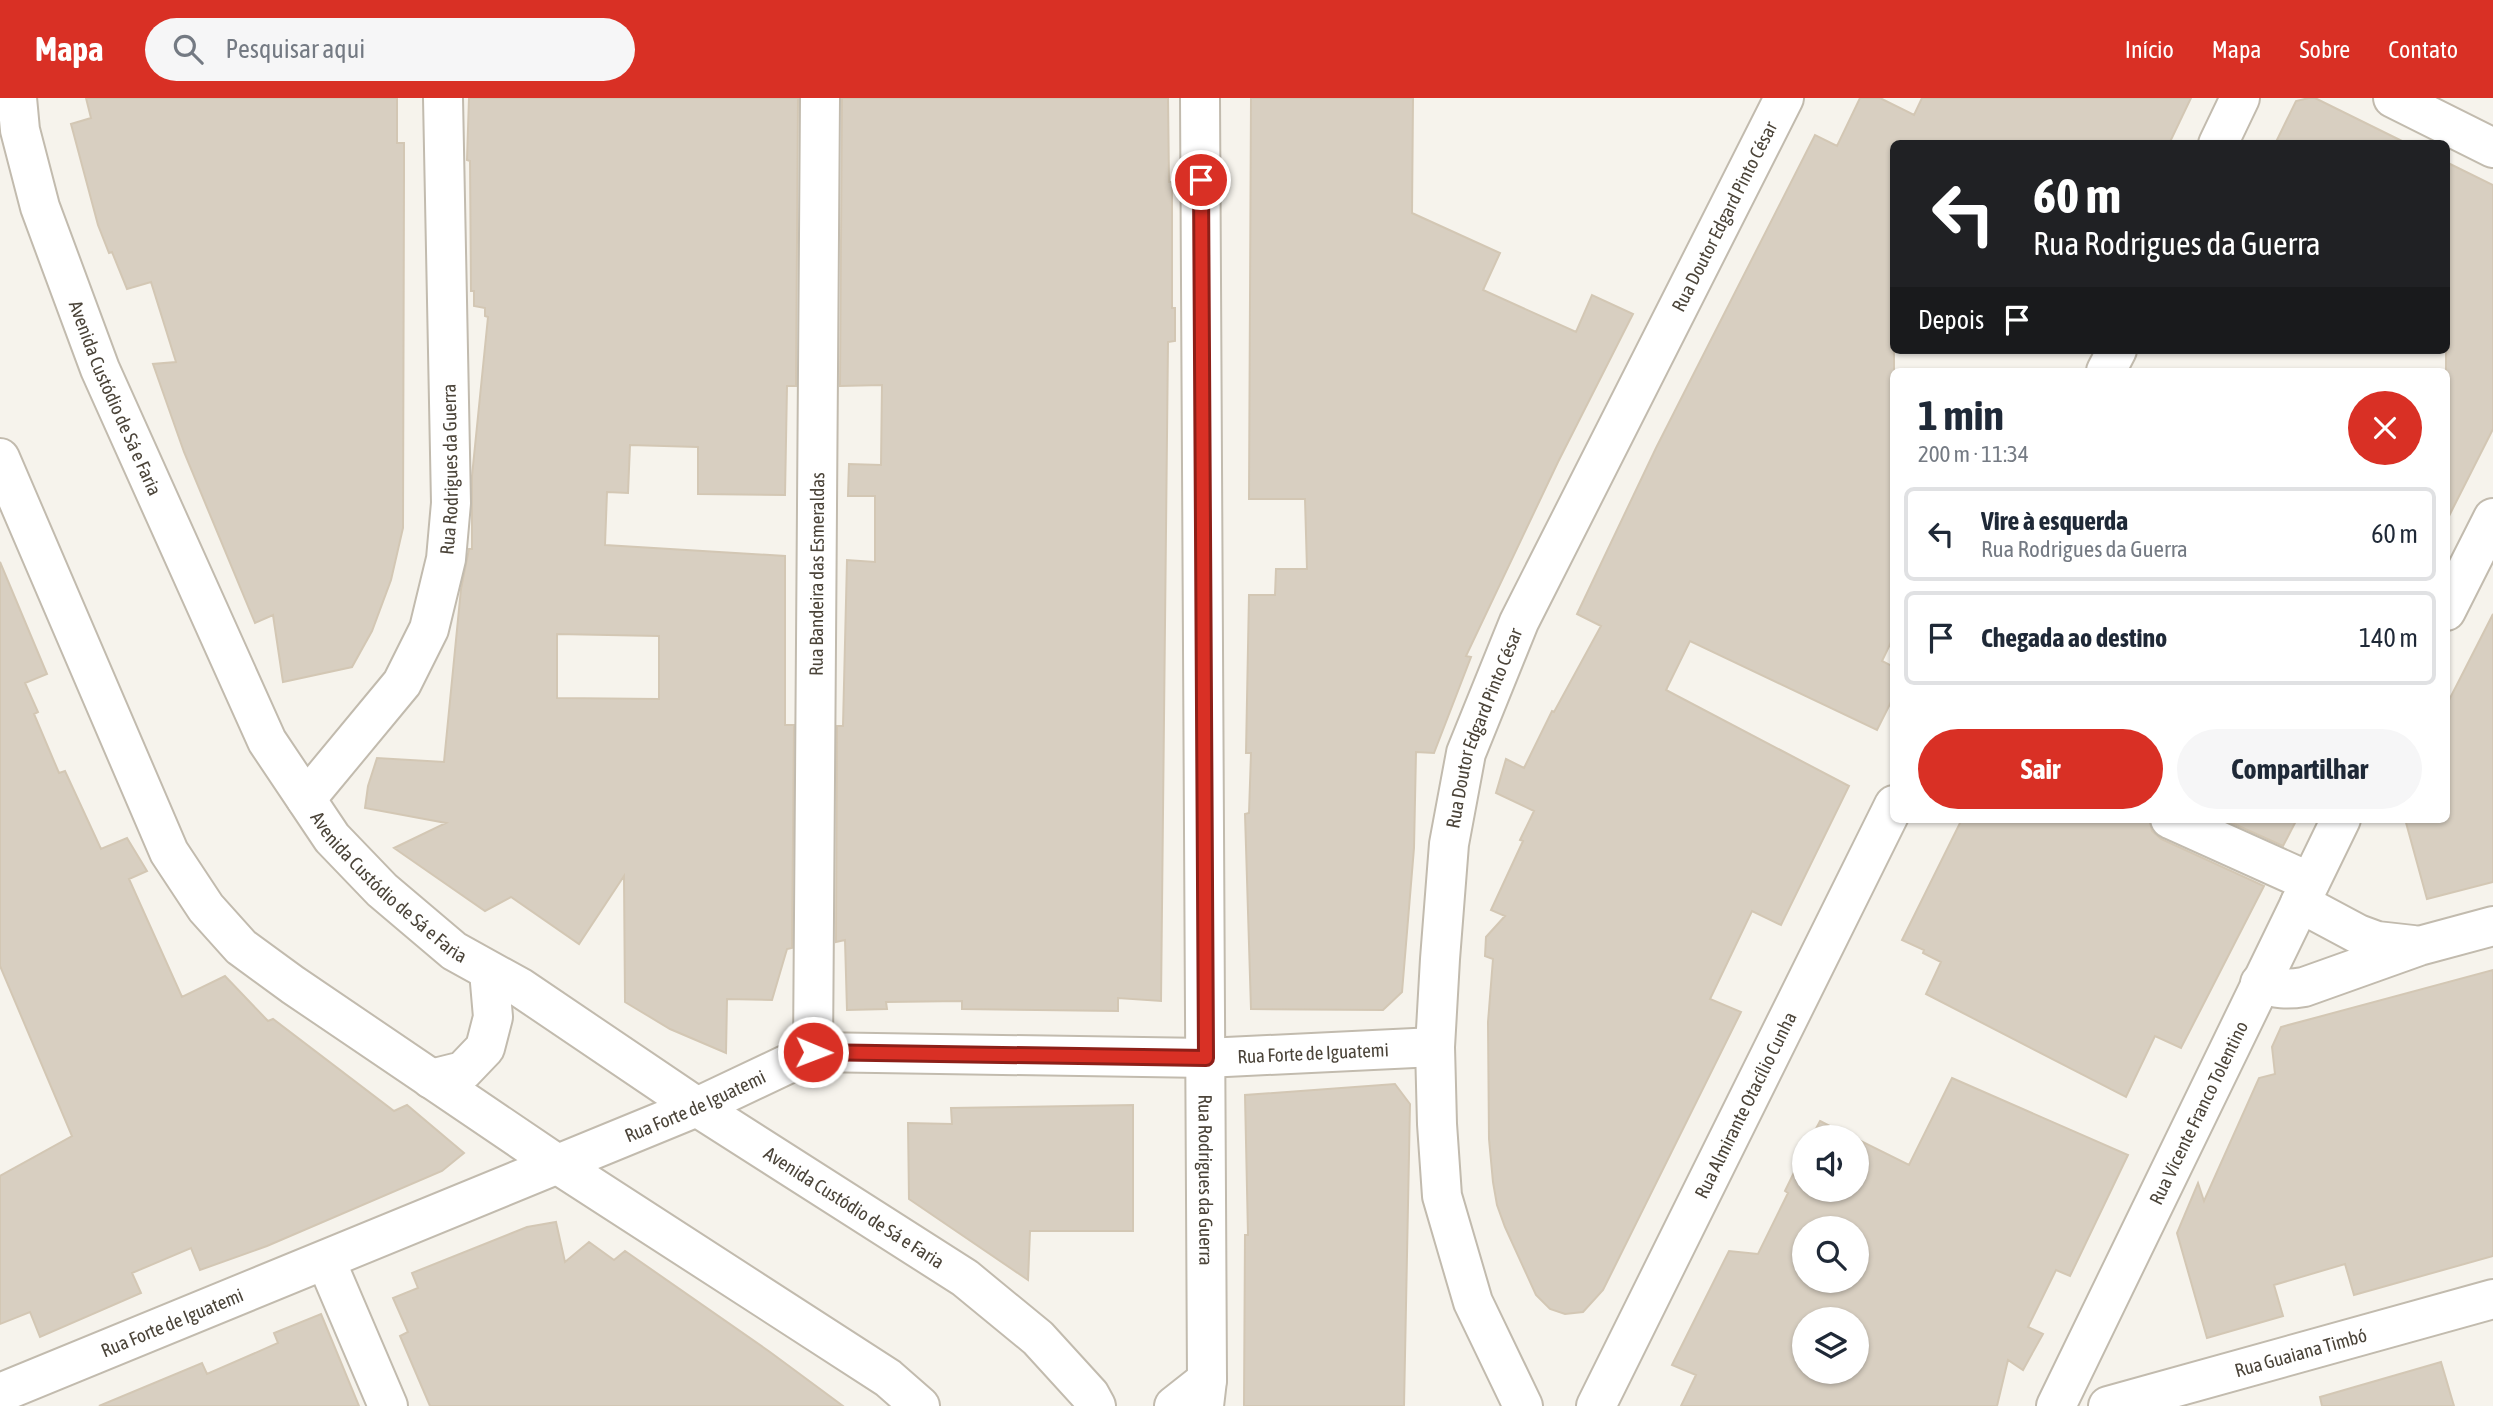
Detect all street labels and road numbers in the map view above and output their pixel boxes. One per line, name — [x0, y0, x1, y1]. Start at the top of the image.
street label: Rua Doutor Edgard Pinto César — [1667, 117, 1782, 315]
street label: Avenida Custódio de Sá e Faria — [65, 298, 166, 499]
street label: Rua Rodrigues da Guerra — [435, 384, 462, 555]
street label: Rua Bandeira das Esmeraldas — [805, 472, 828, 676]
street label: Rua Doutor Edgard Pinto César — [1441, 624, 1527, 830]
street label: Avenida Custódio de Sá e Faria — [306, 807, 471, 967]
street label: Rua Almirante Otacílio Cunha — [1690, 1008, 1801, 1202]
street label: Rua Vicente Franco Tolentino — [2145, 1017, 2252, 1208]
street label: Rua Forte de Iguatemi — [1237, 1038, 1389, 1067]
street label: Rua Forte de Iguatemi — [621, 1065, 769, 1146]
street label: Rua Rodrigues da Guerra — [1194, 1094, 1217, 1266]
street label: Avenida Custódio de Sá e Faria — [760, 1142, 948, 1273]
street label: Rua Forte de Iguatemi — [98, 1283, 246, 1361]
street label: Rua Guaiana Timbó — [2232, 1324, 2369, 1381]

